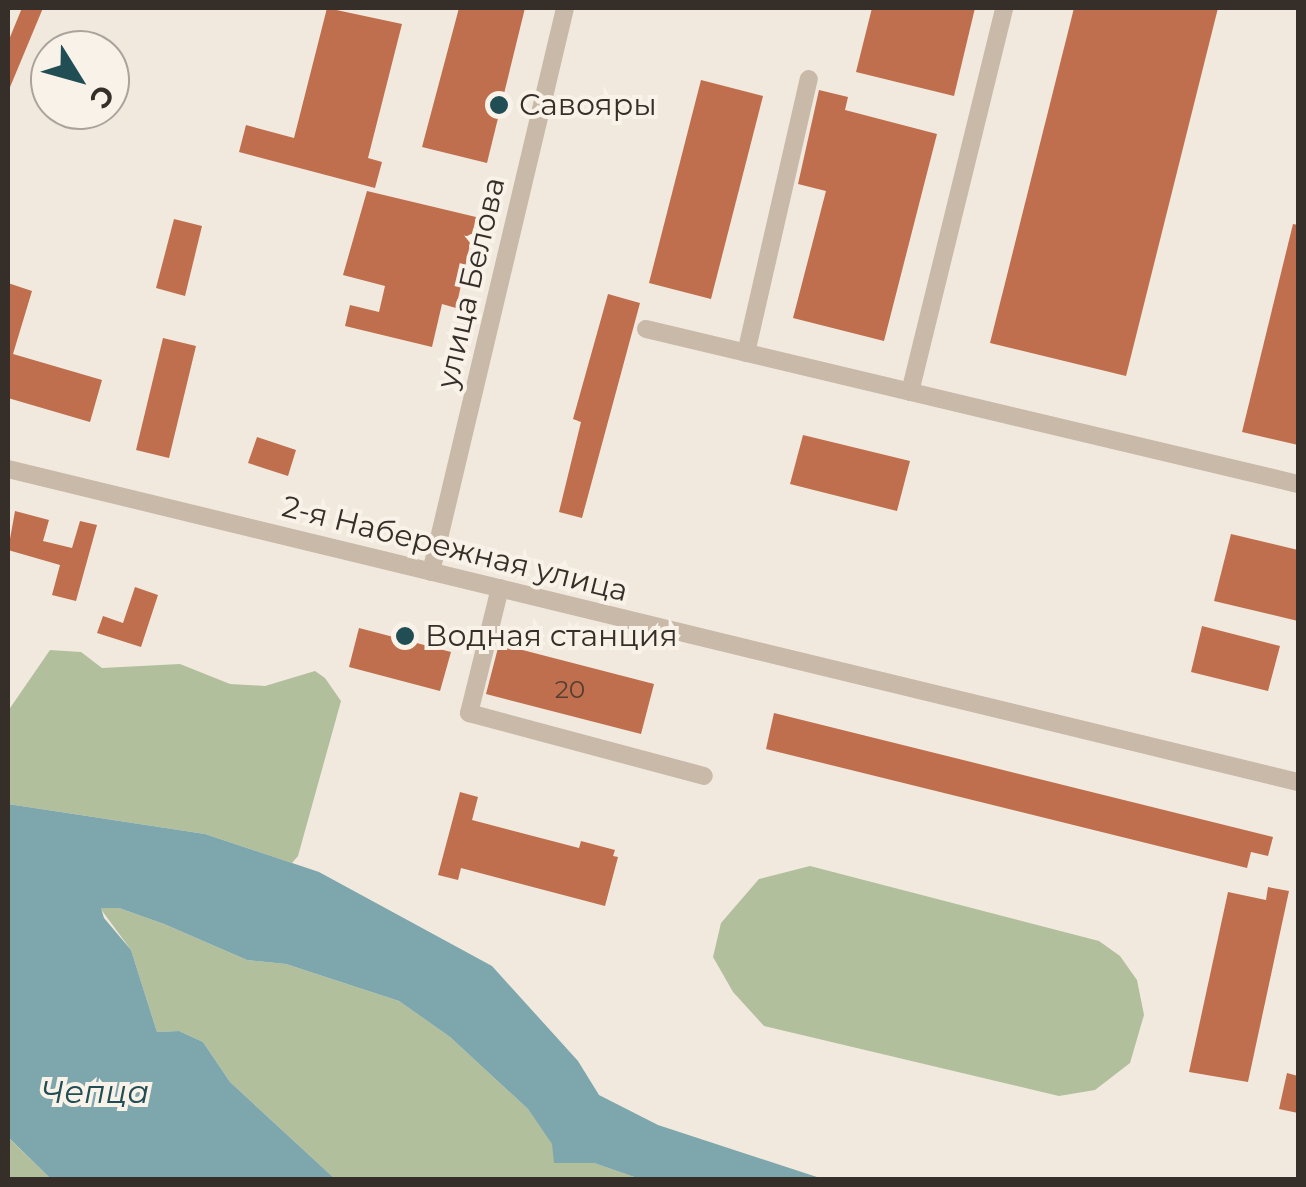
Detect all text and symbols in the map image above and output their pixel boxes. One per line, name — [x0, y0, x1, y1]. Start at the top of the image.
north arrow — [30, 30, 130, 130]
text: С — [83, 78, 122, 115]
place label: Савояры — [519, 87, 657, 123]
marker: Савояры — [488, 94, 510, 116]
street label: улица Белова — [429, 174, 513, 392]
street label: 2-я Набережная улица — [278, 489, 632, 609]
place label: Водная станция — [425, 618, 678, 654]
marker: Водная станция — [394, 625, 416, 647]
house number: 20 — [555, 674, 585, 704]
water label: Чепца — [41, 1073, 149, 1111]

